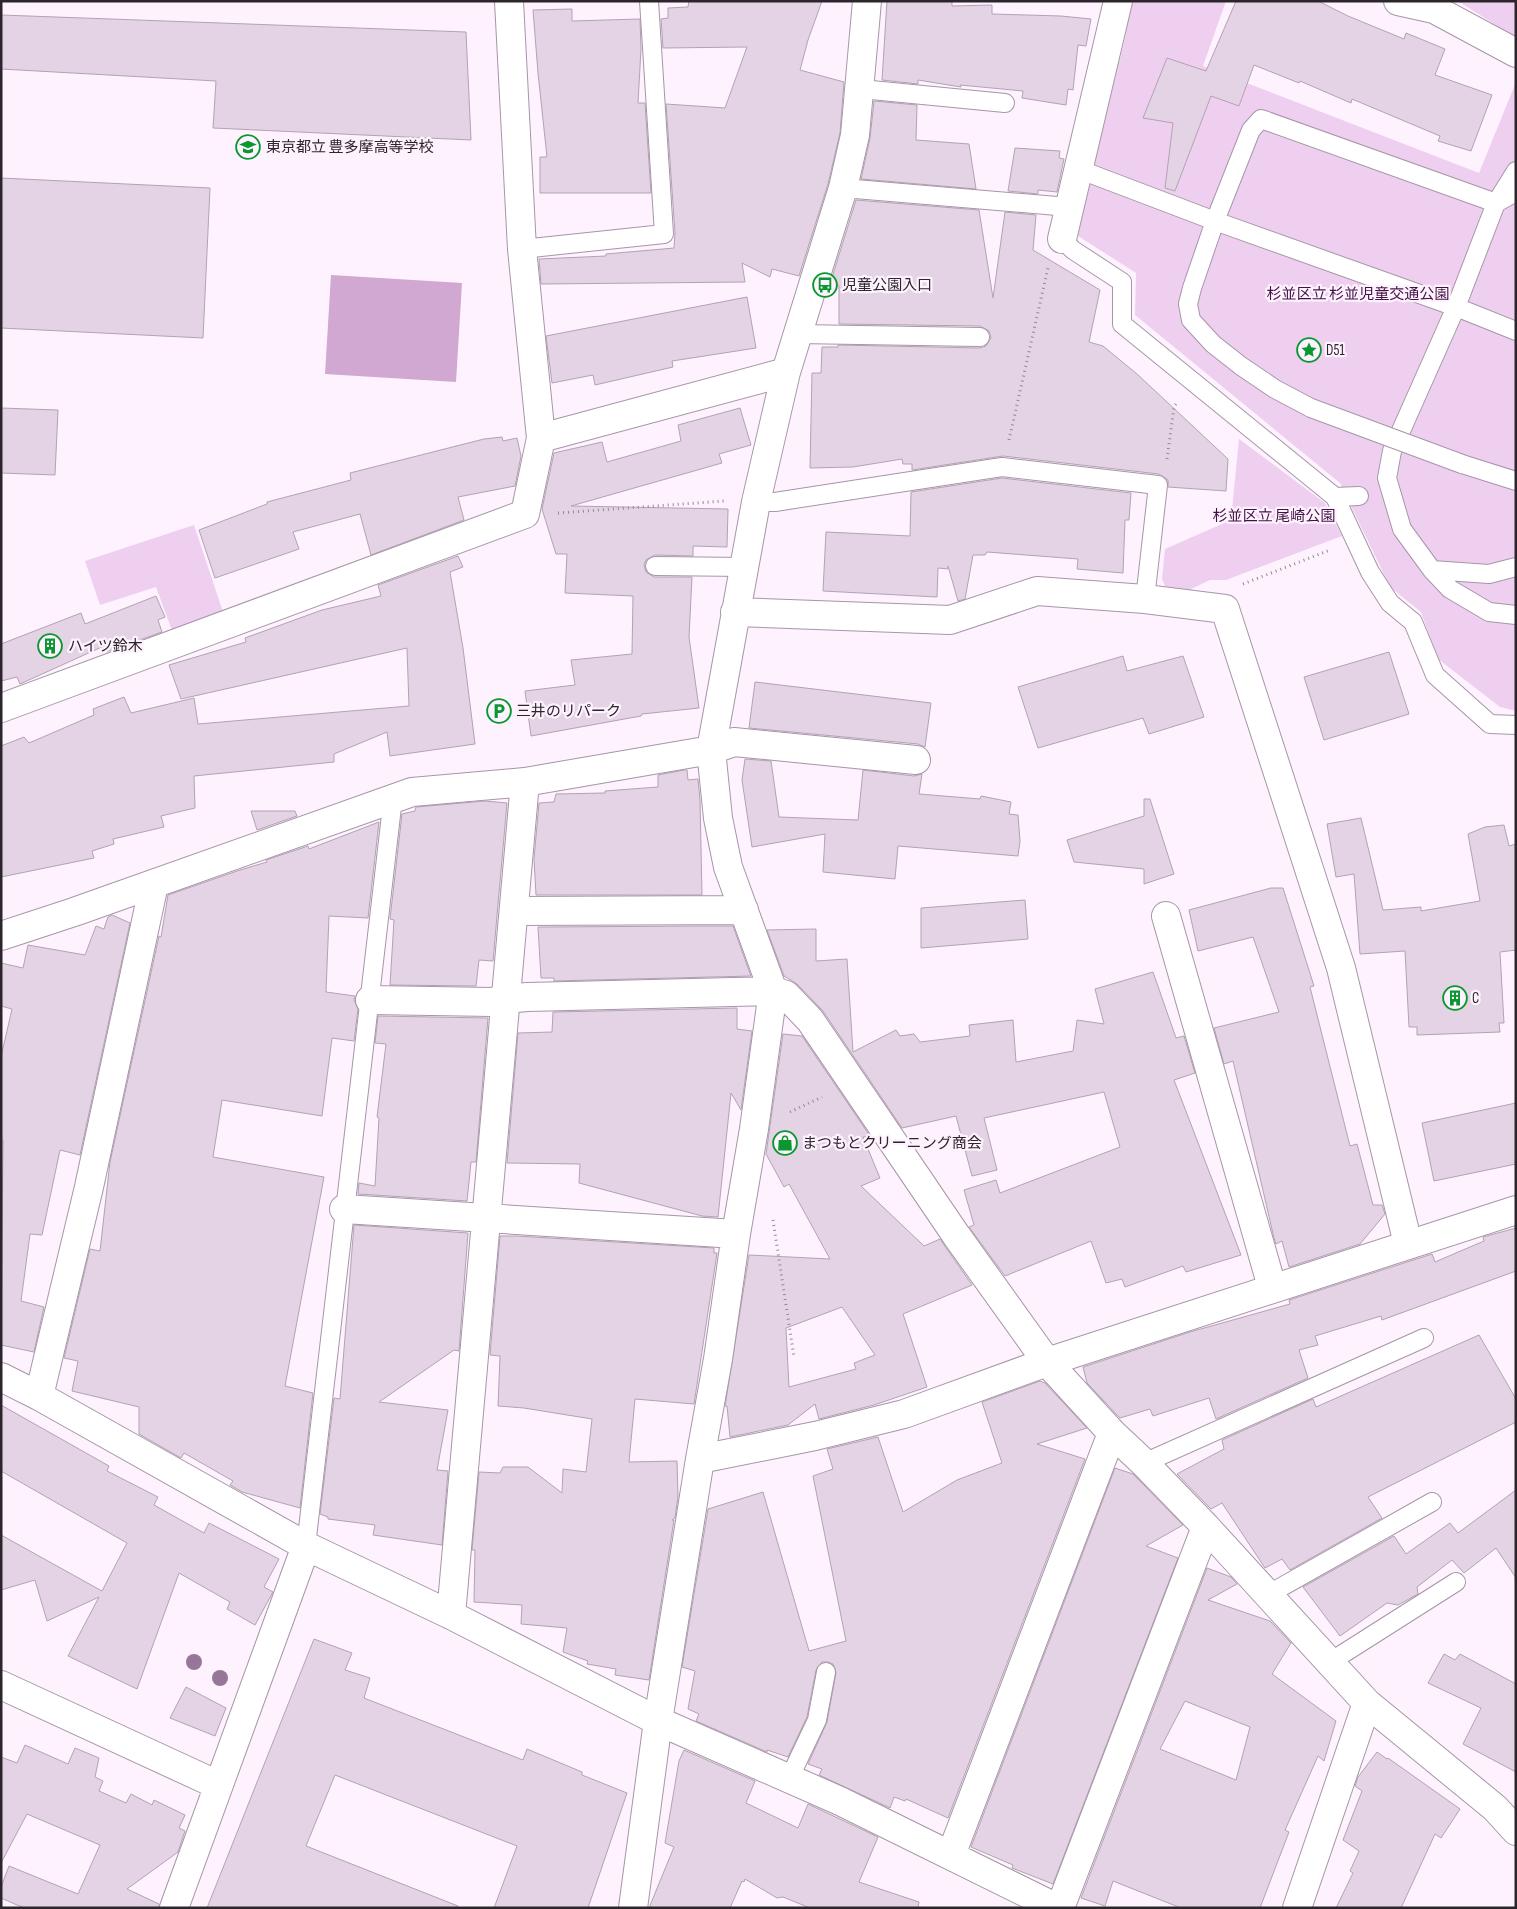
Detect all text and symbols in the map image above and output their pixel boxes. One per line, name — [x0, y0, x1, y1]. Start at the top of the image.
school or university icon: 東京都立 豊多摩高等学校 — [235, 134, 261, 160]
place label: 東京都立 豊多摩高等学校 — [266, 138, 433, 157]
bus stop icon: 児童公園入口 — [812, 272, 838, 298]
place label: 児童公園入口 — [842, 276, 932, 295]
park label: 杉並区立 杉並児童交通公園 — [1267, 285, 1449, 304]
place icon: D51 — [1296, 337, 1322, 363]
place label: D51 — [1326, 341, 1345, 360]
park label: 杉並区立 尾崎公園 — [1213, 507, 1335, 526]
building icon: ハイツ鈴木 — [37, 633, 63, 659]
place label: ハイツ鈴木 — [68, 637, 143, 656]
parking icon: 三井のリパーク — [486, 698, 512, 724]
place label: 三井のリパーク — [516, 702, 621, 721]
building icon: C — [1442, 985, 1468, 1011]
place label: C — [1472, 989, 1479, 1008]
shop icon: まつもとクリーニング商会 — [772, 1130, 798, 1156]
place label: まつもとクリーニング商会 — [802, 1134, 982, 1153]

